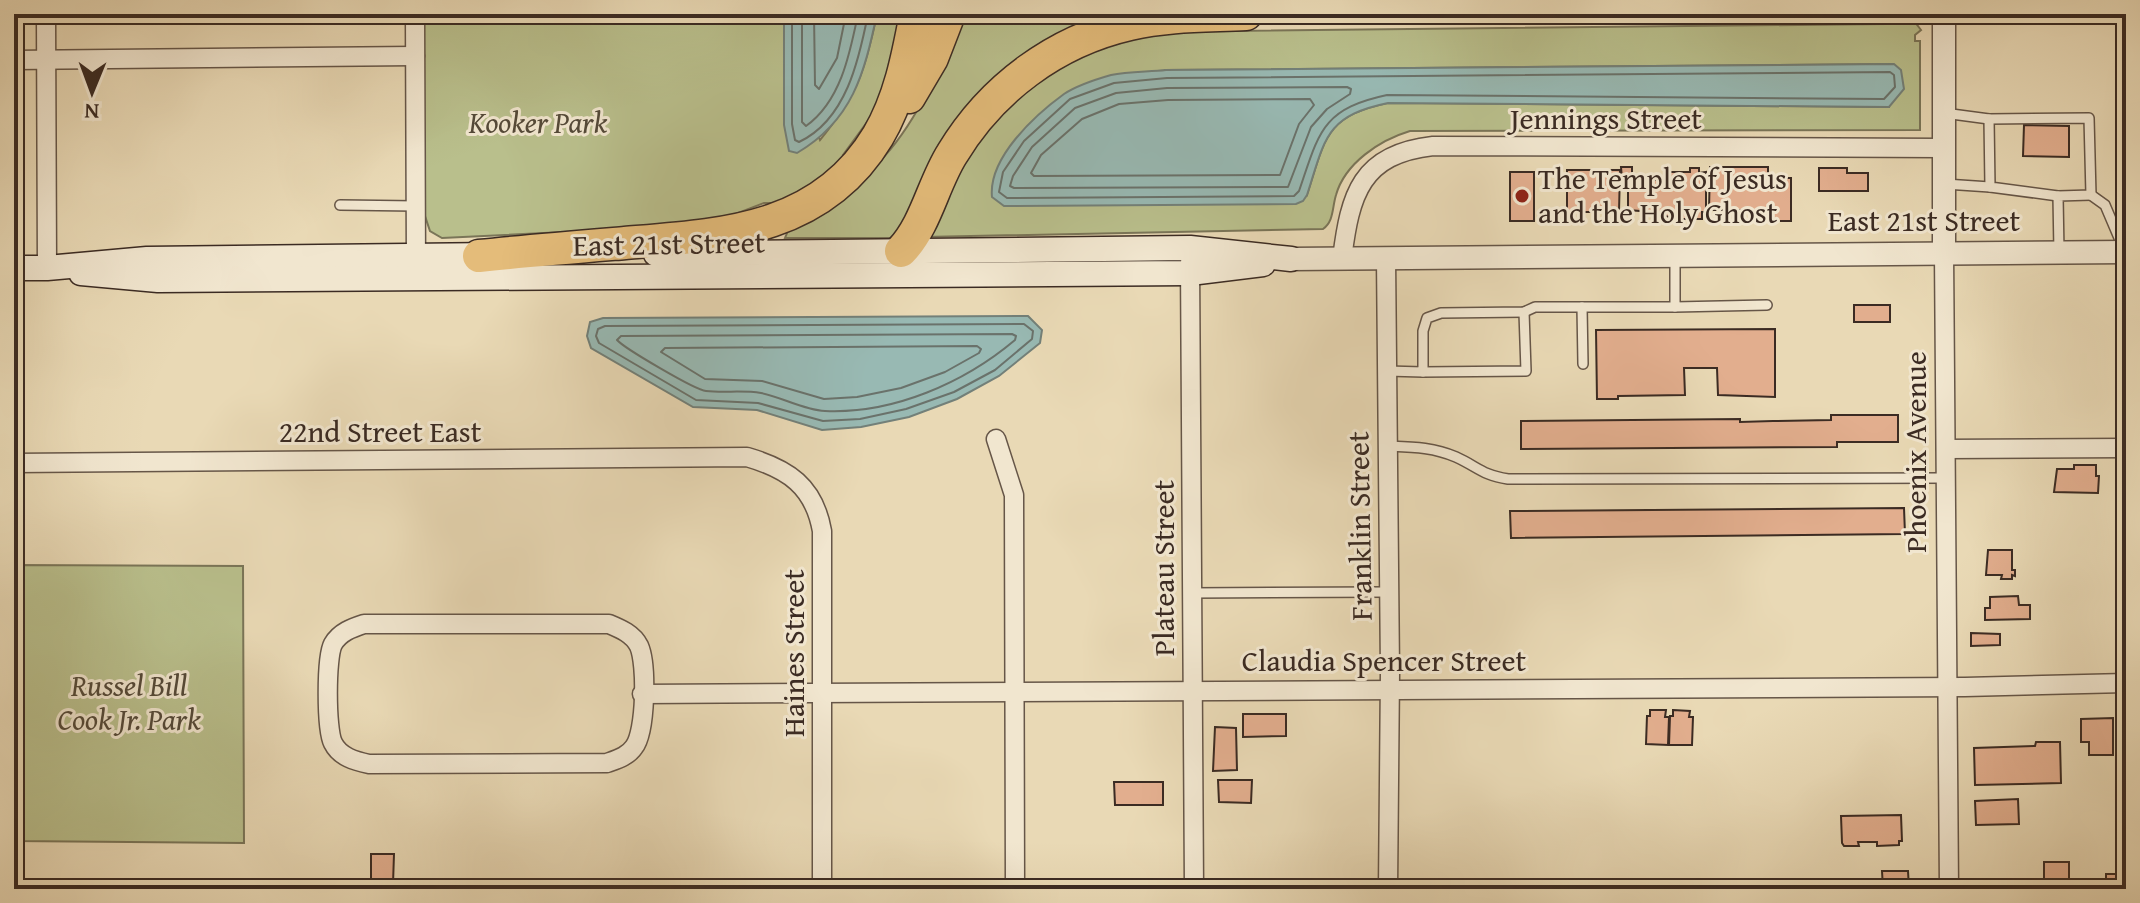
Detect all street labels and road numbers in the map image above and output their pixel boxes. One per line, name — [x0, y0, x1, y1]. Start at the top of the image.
street label: Jennings Street — [1506, 96, 1702, 140]
street label: East 21st Street — [1828, 198, 2021, 242]
street label: East 21st Street — [572, 219, 766, 267]
street label: Phoenix Avenue — [1893, 351, 1937, 553]
street label: 22nd Street East — [279, 409, 482, 453]
street label: Franklin Street — [1335, 431, 1383, 621]
street label: Plateau Street — [1141, 479, 1185, 656]
street label: Haines Street — [771, 569, 815, 737]
street label: Claudia Spencer Street — [1242, 638, 1527, 682]

